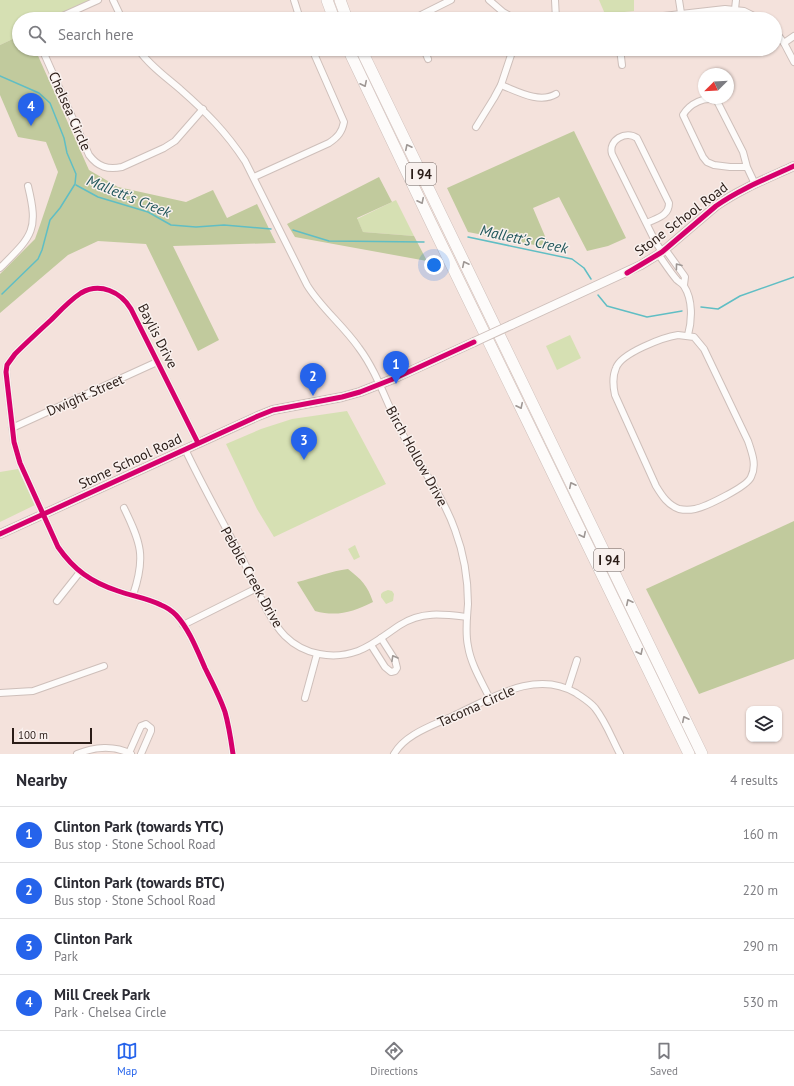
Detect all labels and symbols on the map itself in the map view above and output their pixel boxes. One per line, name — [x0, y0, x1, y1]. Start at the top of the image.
north arrow — [698, 68, 734, 104]
street label: Chelsea Circle — [45, 69, 95, 153]
one-way arrow — [359, 80, 367, 88]
pin: 4 — [18, 93, 44, 126]
one-way arrow — [405, 144, 413, 152]
road number: I 94 — [406, 163, 436, 185]
water label: Mallett's Creek — [84, 170, 175, 222]
street label: Stone School Road — [631, 178, 731, 260]
one-way arrow — [416, 197, 424, 205]
water label: Mallett's Creek — [478, 220, 571, 258]
your location — [424, 255, 444, 275]
one-way arrow — [462, 261, 470, 269]
one-way arrow — [675, 264, 682, 271]
street label: Baylis Drive — [134, 301, 182, 371]
pin: 1 — [383, 351, 409, 384]
pin: 2 — [300, 363, 326, 396]
street label: Dwight Street — [44, 370, 127, 420]
one-way arrow — [515, 401, 523, 409]
street label: Birch Hollow Drive — [382, 403, 452, 509]
pin: 3 — [291, 427, 317, 460]
street label: Stone School Road — [75, 429, 185, 493]
one-way arrow — [569, 482, 577, 489]
street label: Pebble Creek Drive — [217, 523, 287, 631]
one-way arrow — [578, 531, 586, 539]
road number: I 94 — [594, 549, 624, 571]
one-way arrow — [626, 599, 634, 606]
one-way arrow — [635, 648, 643, 655]
one-way arrow — [391, 655, 398, 663]
street label: Tacoma Circle — [435, 681, 517, 731]
one-way arrow — [682, 716, 690, 723]
scale bar — [12, 726, 92, 745]

